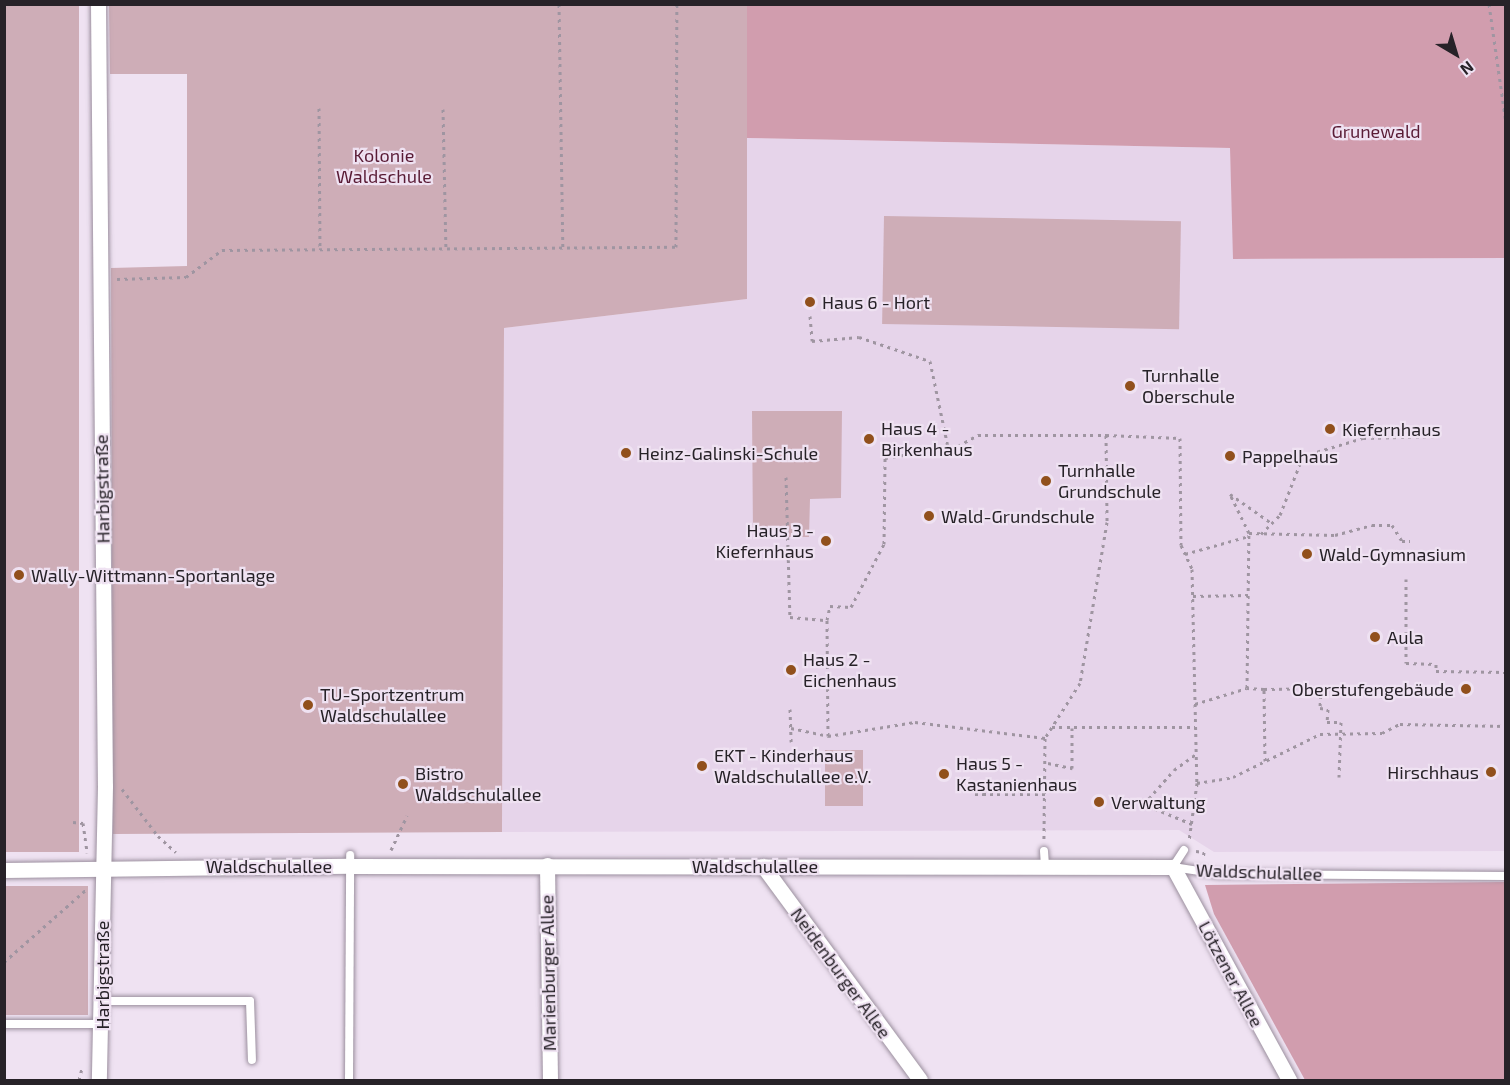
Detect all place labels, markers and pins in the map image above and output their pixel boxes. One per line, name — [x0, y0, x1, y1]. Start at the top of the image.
place label: Haus 6 - Hort — [822, 291, 930, 313]
marker: Haus 6 - Hort — [803, 295, 817, 309]
place label: Turnhalle Oberschule — [1142, 365, 1235, 407]
marker: Turnhalle Oberschule — [1123, 379, 1137, 393]
place label: Haus 4 - Birkenhaus — [881, 418, 973, 460]
place label: Kiefernhaus — [1342, 418, 1441, 440]
marker: Kiefernhaus — [1323, 422, 1337, 436]
marker: Haus 4 - Birkenhaus — [862, 432, 876, 446]
place label: Heinz-Galinski-Schule — [638, 442, 818, 464]
place label: Pappelhaus — [1242, 445, 1338, 467]
marker: Heinz-Galinski-Schule — [619, 446, 633, 460]
marker: Pappelhaus — [1223, 449, 1237, 463]
place label: Turnhalle Grundschule — [1058, 460, 1161, 502]
marker: Turnhalle Grundschule — [1039, 474, 1053, 488]
place label: Wald-Grundschule — [941, 505, 1095, 527]
marker: Wald-Grundschule — [922, 509, 936, 523]
place label: Haus 3 - Kiefernhaus — [715, 520, 814, 562]
marker: Haus 3 - Kiefernhaus — [819, 534, 833, 548]
place label: Wald-Gymnasium — [1319, 543, 1466, 565]
marker: Wald-Gymnasium — [1300, 547, 1314, 561]
place label: Wally-Wittmann-Sportanlage — [31, 564, 275, 586]
marker: Wally-Wittmann-Sportanlage — [12, 568, 26, 582]
place label: Aula — [1387, 626, 1424, 648]
marker: Aula — [1368, 630, 1382, 644]
place label: Haus 2 - Eichenhaus — [803, 649, 897, 692]
marker: Haus 2 - Eichenhaus — [784, 663, 798, 677]
place label: Oberstufengebäude — [1292, 678, 1454, 700]
marker: Oberstufengebäude — [1459, 682, 1473, 696]
place label: TU-Sportzentrum Waldschulallee — [320, 684, 465, 726]
marker: TU-Sportzentrum Waldschulallee — [301, 698, 315, 712]
place label: EKT - Kinderhaus Waldschulallee e.V. — [714, 745, 872, 788]
place label: Haus 5 - Kastanienhaus — [956, 753, 1077, 795]
marker: EKT - Kinderhaus Waldschulallee e.V. — [695, 759, 709, 773]
place label: Hirschhaus — [1387, 761, 1479, 783]
place label: Bistro Waldschulallee — [415, 763, 541, 806]
marker: Hirschhaus — [1484, 765, 1498, 779]
marker: Haus 5 - Kastanienhaus — [937, 767, 951, 781]
marker: Bistro Waldschulallee — [396, 777, 410, 791]
place label: Verwaltung — [1111, 791, 1206, 813]
marker: Verwaltung — [1092, 795, 1106, 809]

